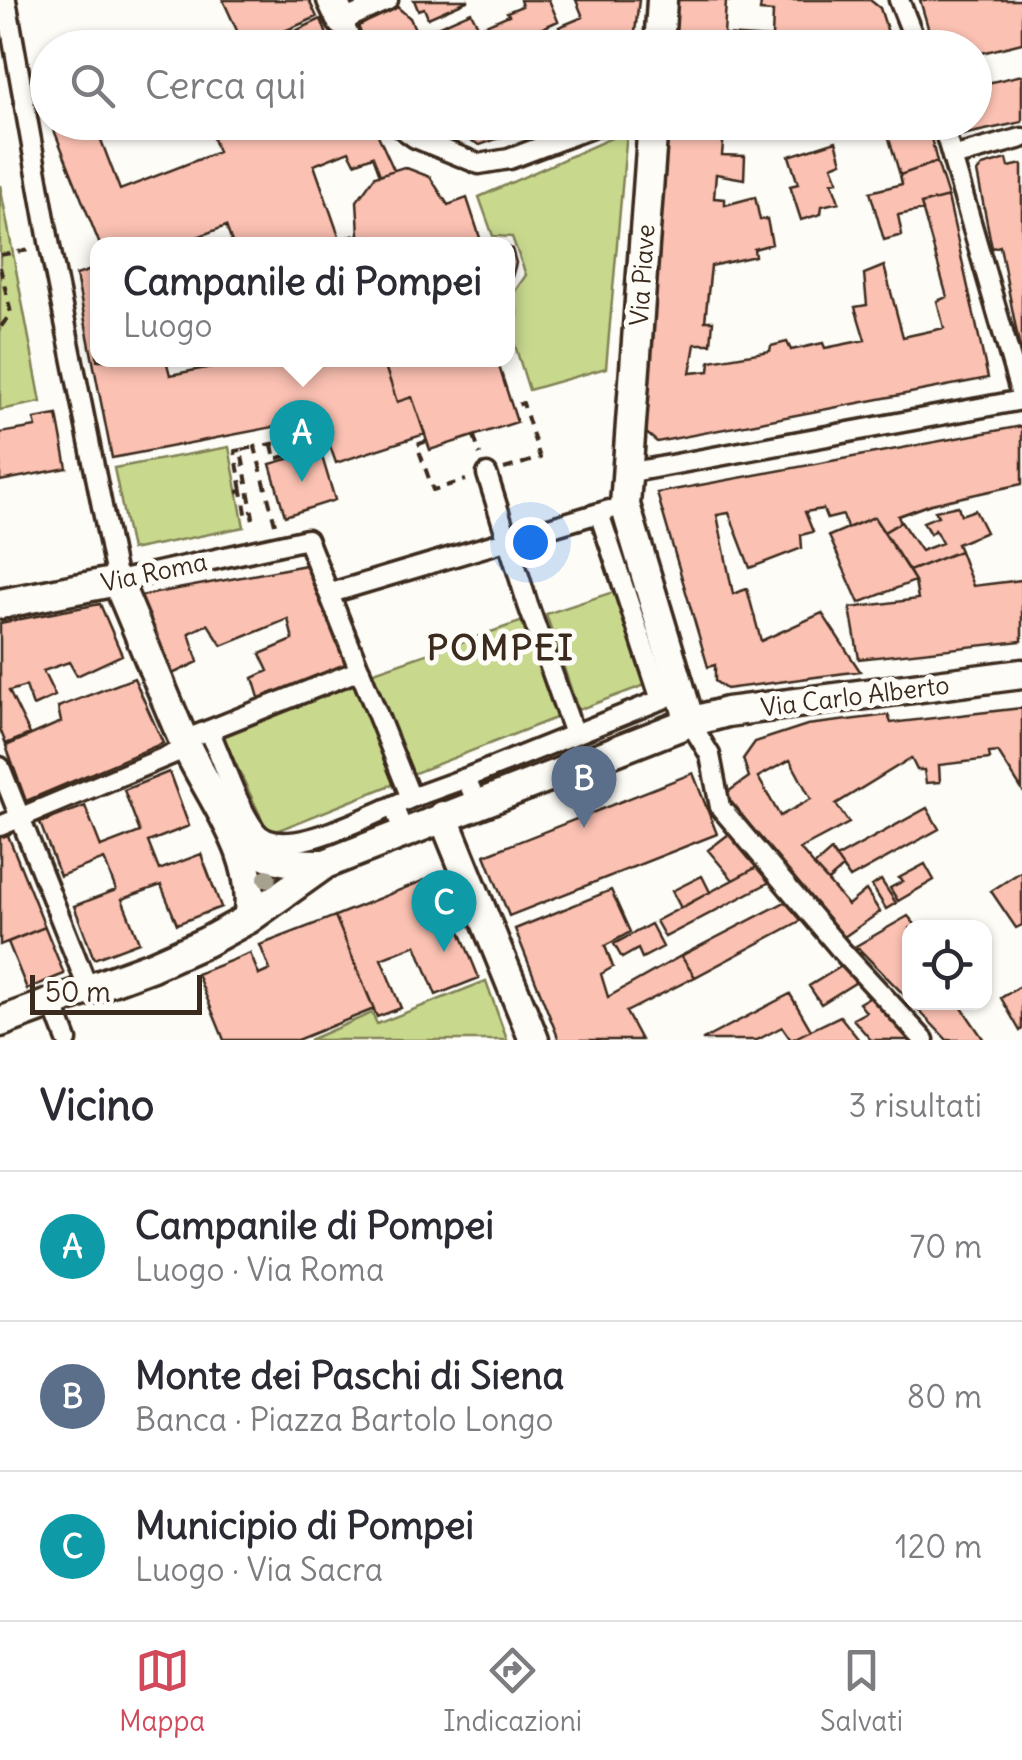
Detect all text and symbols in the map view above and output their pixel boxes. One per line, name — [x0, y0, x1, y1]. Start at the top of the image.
search box — [30, 30, 992, 140]
icon: search — [65, 58, 120, 113]
text: Cerca qui — [145, 62, 306, 109]
street label: Via Piave — [622, 223, 662, 327]
popup — [90, 237, 515, 367]
text: Campanile di Pompei — [123, 258, 482, 305]
text: Luogo — [123, 305, 212, 346]
pin: A — [270, 400, 334, 482]
your location — [505, 517, 556, 568]
street label: Via Roma — [98, 545, 210, 599]
district label: POMPEI — [427, 625, 575, 669]
street label: Via Carlo Alberto — [759, 669, 951, 723]
pin: B — [552, 746, 616, 828]
pin: C — [412, 870, 476, 952]
map controls — [902, 920, 992, 1010]
button: locate — [902, 920, 992, 1010]
scale bar — [30, 970, 202, 1014]
text: 50 m — [45, 974, 111, 1010]
text: Vicino — [40, 1079, 154, 1131]
text: 3 risultati — [849, 1085, 982, 1126]
text: Campanile di Pompei — [135, 1202, 494, 1249]
text: A — [62, 1226, 83, 1267]
text: 70 m — [910, 1226, 982, 1267]
text: Luogo · Via Roma — [135, 1249, 384, 1290]
text: Monte dei Paschi di Siena — [135, 1352, 564, 1399]
text: B — [62, 1376, 83, 1417]
text: 80 m — [907, 1376, 982, 1417]
text: Banca · Piazza Bartolo Longo — [135, 1399, 554, 1440]
text: Municipio di Pompei — [135, 1502, 474, 1549]
text: C — [62, 1526, 83, 1567]
text: 120 m — [895, 1526, 982, 1567]
text: Luogo · Via Sacra — [135, 1549, 383, 1590]
tab: Mappa — [119, 1643, 205, 1739]
tab: Indicazioni — [443, 1643, 582, 1739]
tab: Salvati — [820, 1643, 903, 1739]

